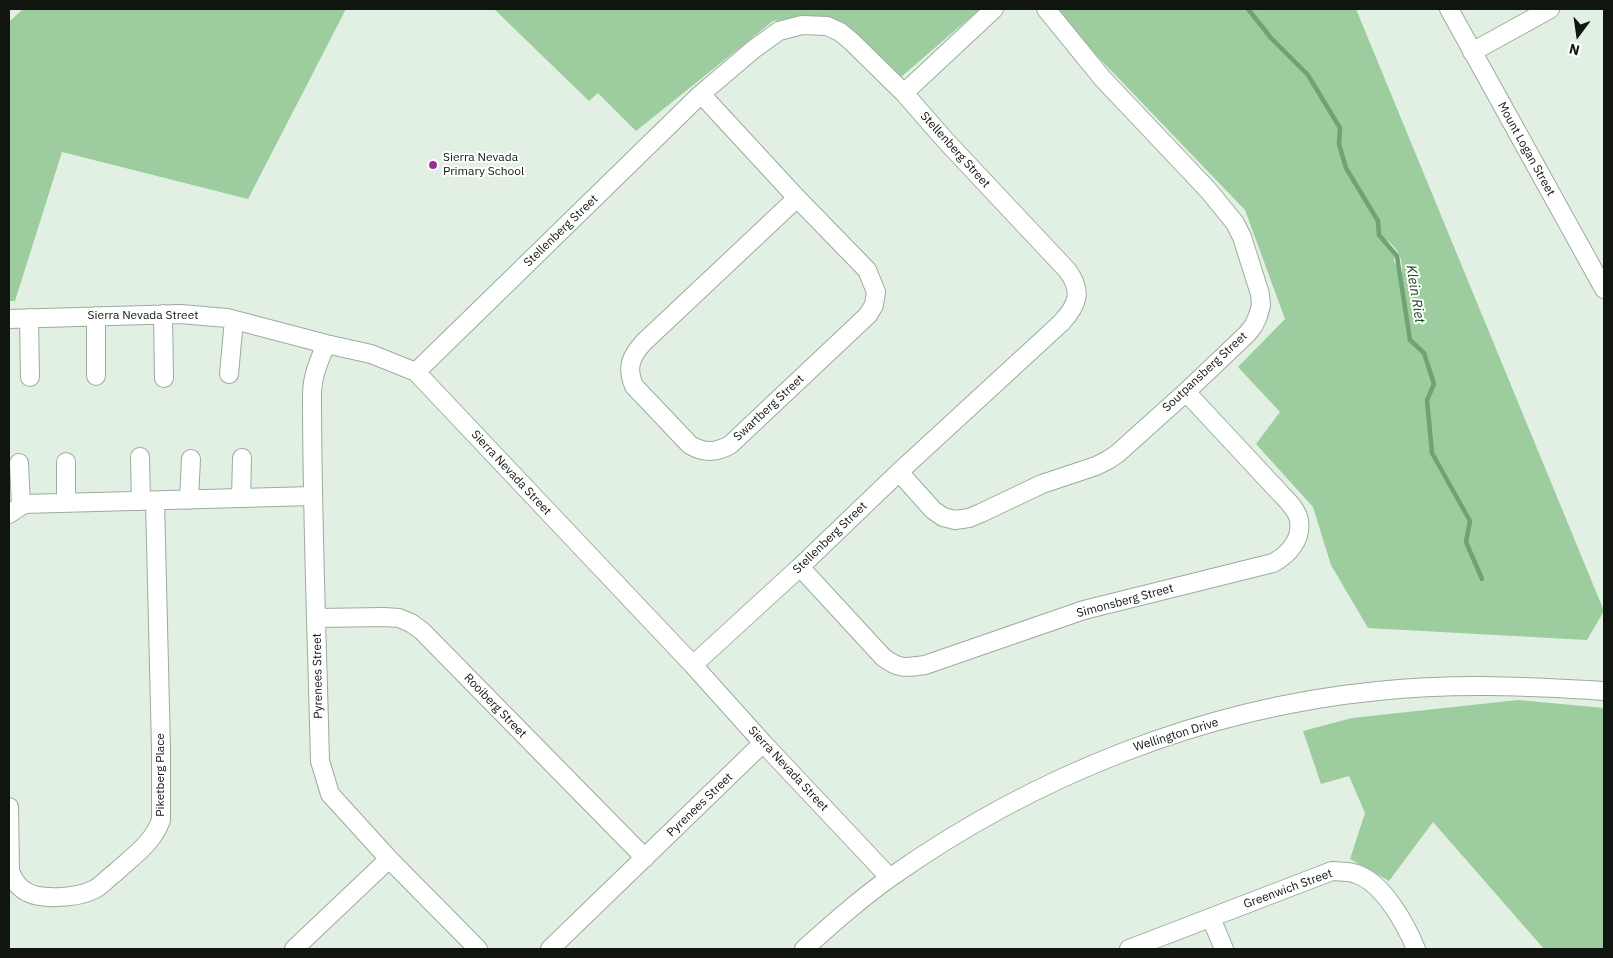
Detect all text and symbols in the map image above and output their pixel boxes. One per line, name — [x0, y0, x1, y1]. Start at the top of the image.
north arrow — [1553, 10, 1603, 60]
text: N — [1567, 40, 1581, 60]
street label: Mount Logan Street — [1494, 100, 1558, 198]
street label: Stellenberg Street — [917, 109, 993, 191]
place label: Sierra Nevada Primary School — [443, 151, 524, 179]
marker: Sierra Nevada Primary School — [427, 159, 439, 171]
street label: Stellenberg Street — [521, 192, 601, 270]
water label: Klein Riet — [1402, 264, 1428, 324]
street label: Sierra Nevada Street — [88, 309, 198, 323]
street label: Soutpansberg Street — [1160, 329, 1250, 415]
street label: Swartberg Street — [731, 372, 807, 444]
street label: Sierra Nevada Street — [468, 428, 554, 518]
street label: Stellenberg Street — [790, 499, 870, 577]
street label: Simonsberg Street — [1075, 581, 1175, 621]
street label: Pyrenees Street — [310, 633, 326, 719]
street label: Rooiberg Street — [461, 671, 529, 741]
street label: Wellington Drive — [1132, 715, 1220, 755]
street label: Sierra Nevada Street — [745, 724, 831, 814]
street label: Piketberg Place — [154, 733, 168, 817]
street label: Pyrenees Street — [664, 770, 736, 840]
street label: Greenwich Street — [1242, 866, 1334, 912]

